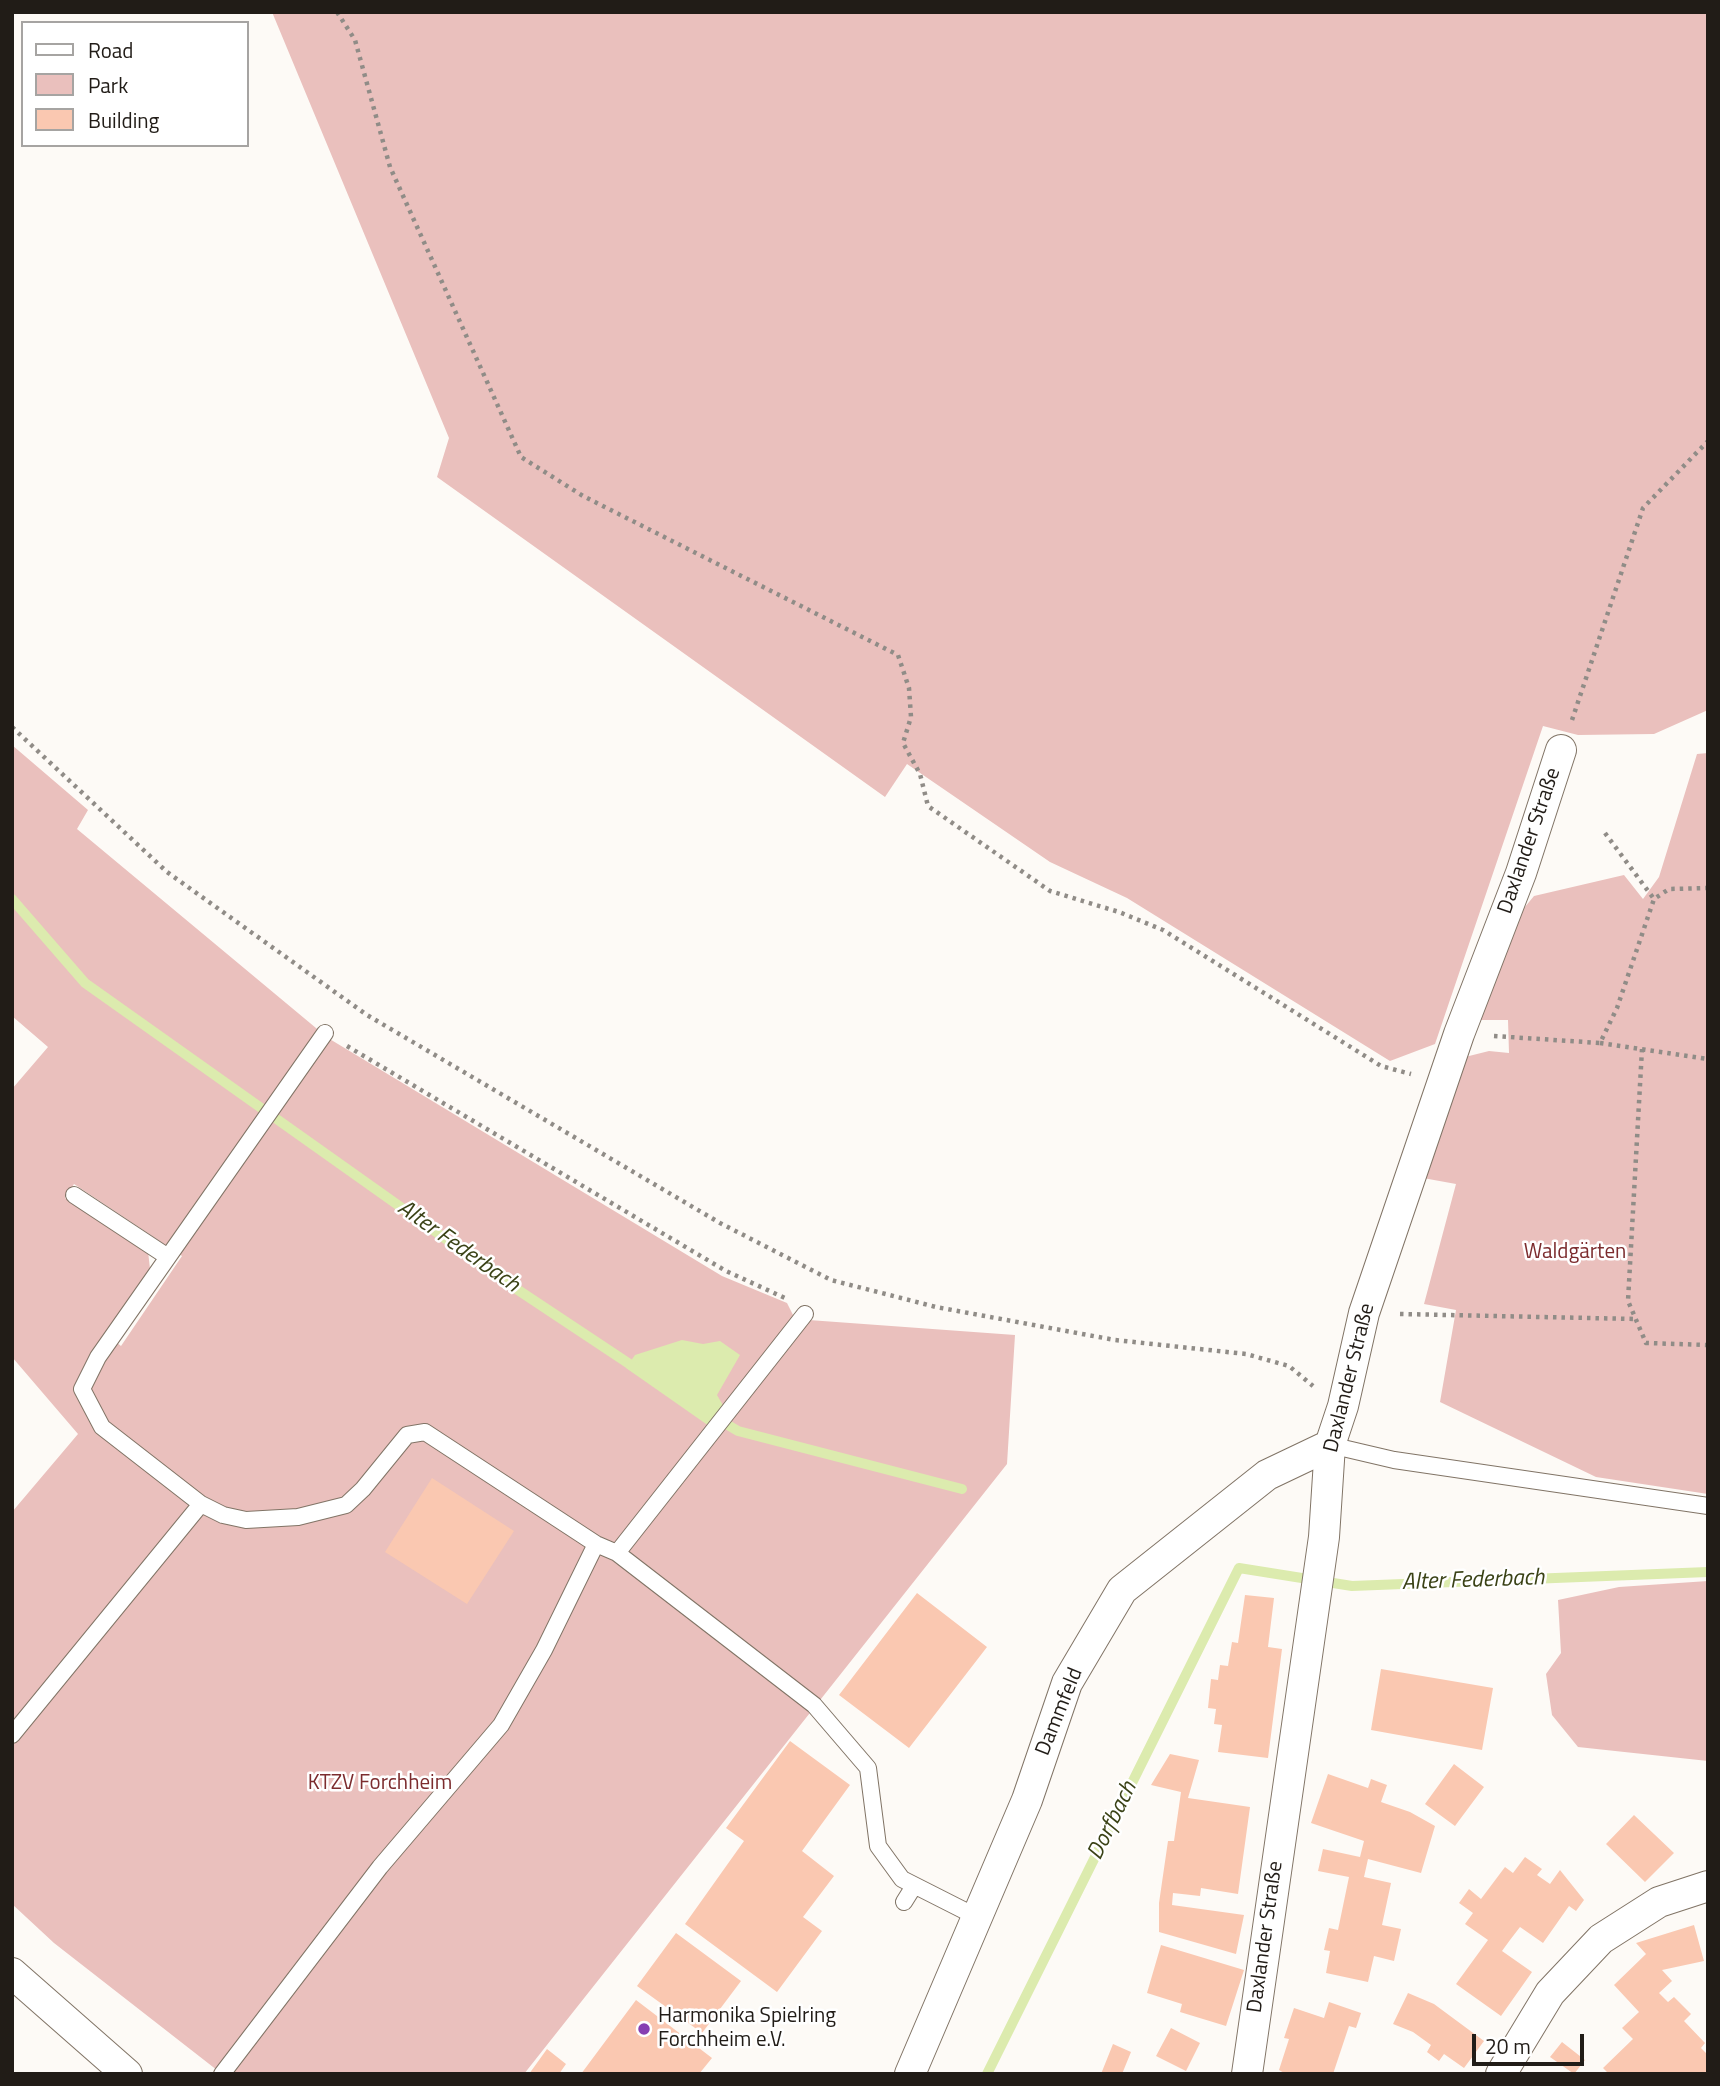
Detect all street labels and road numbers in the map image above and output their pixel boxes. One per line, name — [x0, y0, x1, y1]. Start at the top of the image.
street label: Daxlander Straße — [1493, 765, 1567, 917]
street label: Daxlander Straße — [1319, 1301, 1381, 1455]
street label: Dammfeld — [1031, 1664, 1089, 1760]
street label: Daxlander Straße — [1243, 1860, 1289, 2014]

